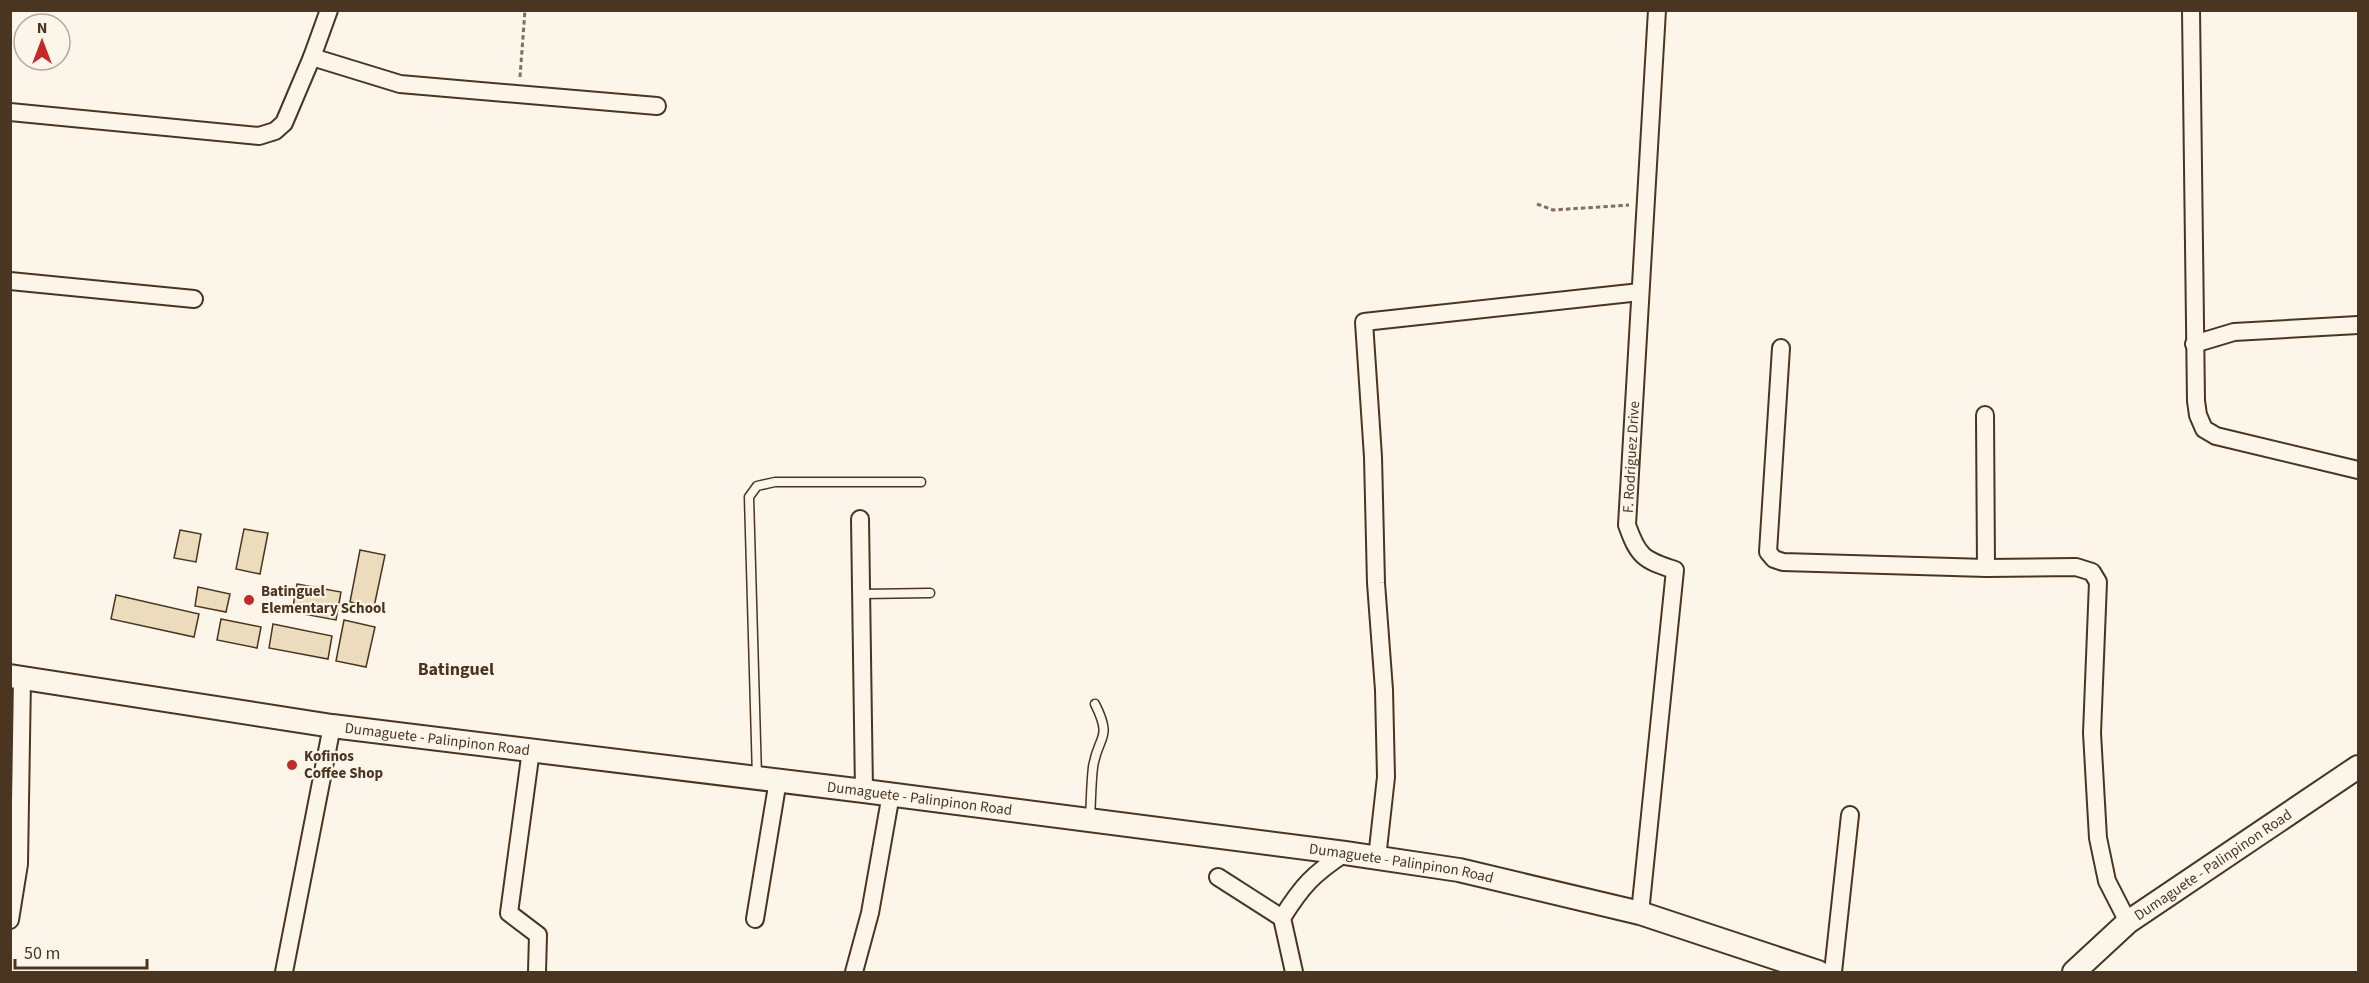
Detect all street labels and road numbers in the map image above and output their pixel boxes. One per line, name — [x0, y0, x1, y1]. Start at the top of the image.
street label: F. Rodriguez Drive — [1618, 400, 1645, 513]
street label: Dumaguete - Palinpinon Road — [343, 718, 531, 761]
street label: Dumaguete - Palinpinon Road — [826, 777, 1013, 821]
street label: Dumaguete - Palinpinon Road — [2130, 804, 2296, 926]
street label: Dumaguete - Palinpinon Road — [1308, 838, 1496, 889]

